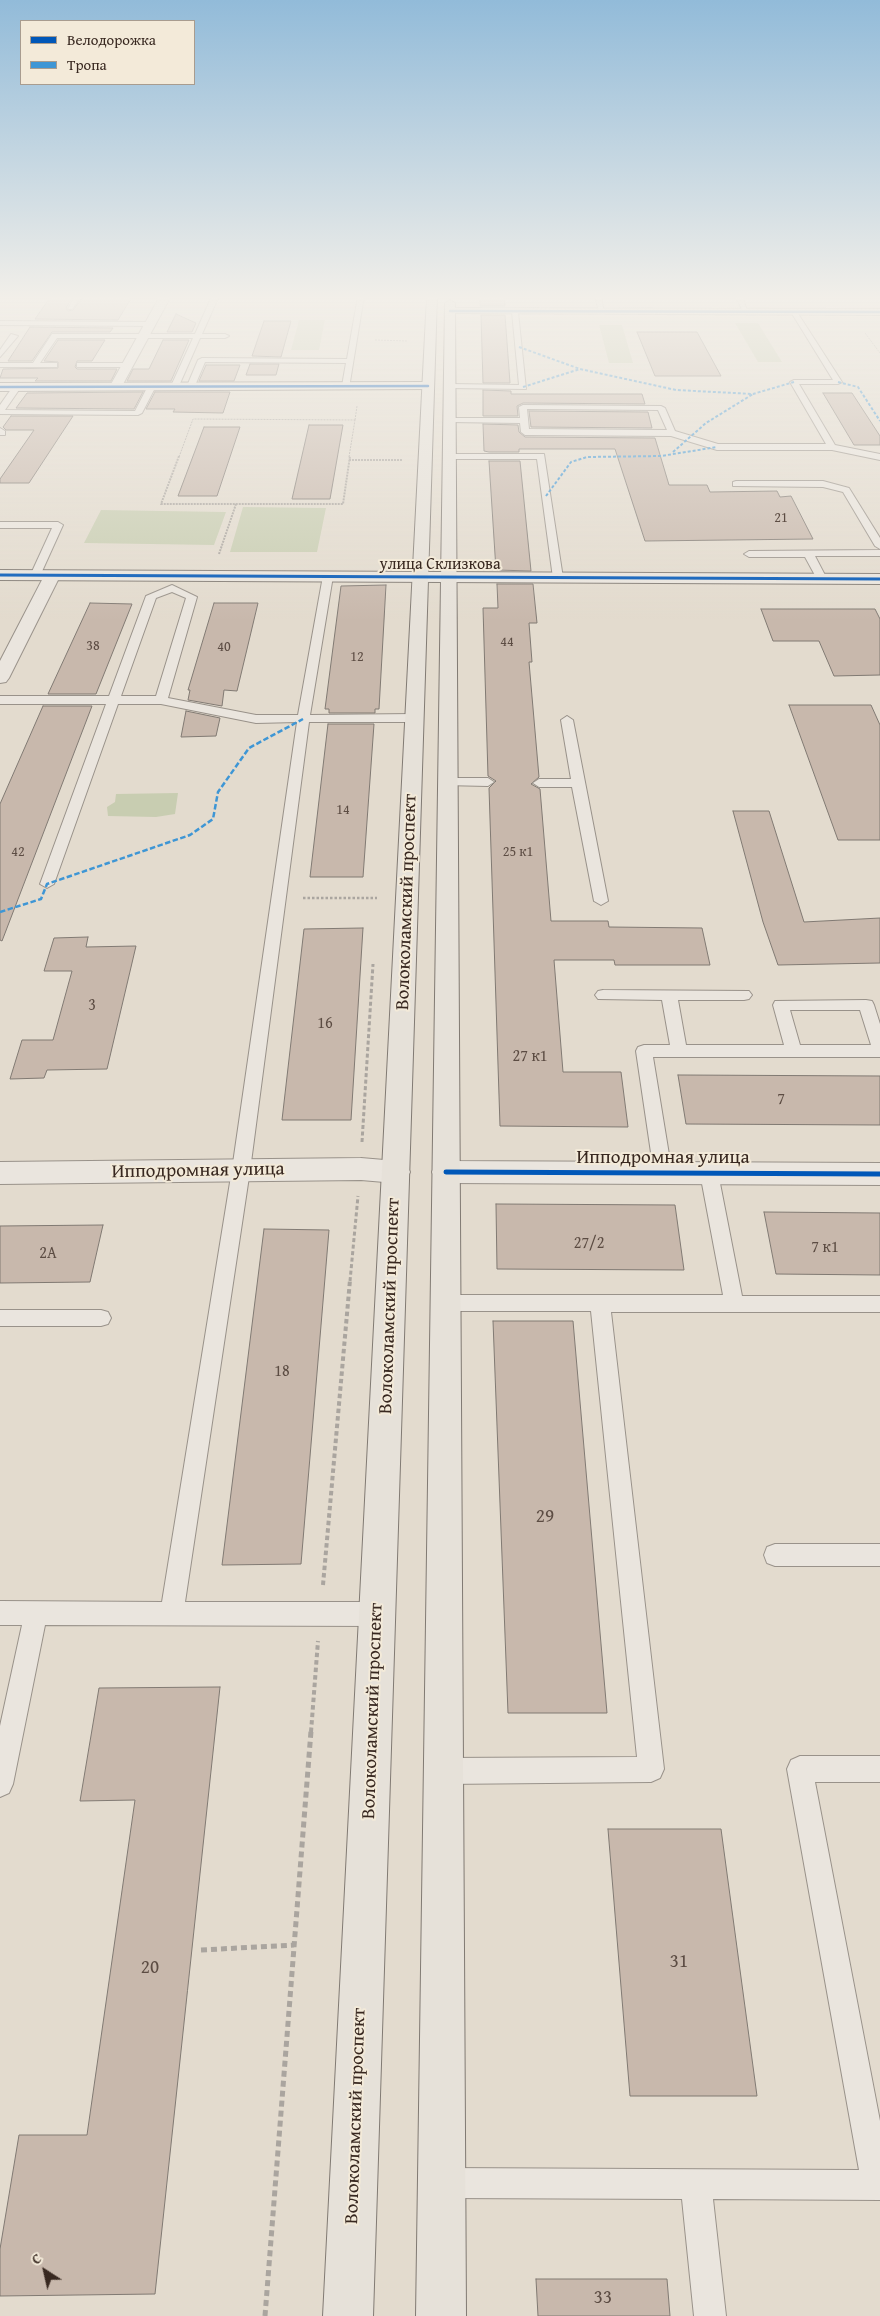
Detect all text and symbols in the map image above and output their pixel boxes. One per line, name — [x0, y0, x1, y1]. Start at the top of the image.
legend — [20, 20, 195, 85]
text: Велодорожка — [67, 29, 156, 50]
text: Тропа — [67, 54, 107, 75]
house number: 21 — [774, 510, 788, 526]
street label: улица Склизкова — [379, 555, 501, 575]
house number: 44 — [500, 634, 514, 650]
house number: 38 — [86, 638, 100, 654]
house number: 40 — [217, 639, 231, 655]
house number: 12 — [350, 649, 364, 665]
street label: Волоколамский проспект — [392, 794, 422, 1010]
house number: 14 — [336, 802, 350, 818]
house number: 42 — [11, 844, 25, 860]
house number: 25 к1 — [503, 844, 533, 860]
house number: 3 — [88, 996, 96, 1016]
house number: 16 — [317, 1014, 333, 1034]
house number: 27 к1 — [512, 1047, 548, 1067]
house number: 7 — [777, 1090, 785, 1110]
street label: Ипподромная улица — [577, 1147, 749, 1169]
street label: Ипподромная улица — [111, 1158, 285, 1184]
street label: Волоколамский проспект — [375, 1198, 405, 1414]
house number: 27/2 — [574, 1234, 604, 1254]
house number: 7 к1 — [811, 1238, 839, 1258]
house number: 2А — [39, 1244, 57, 1264]
house number: 18 — [274, 1362, 290, 1382]
house number: 29 — [536, 1506, 554, 1528]
street label: Волоколамский проспект — [358, 1603, 388, 1819]
house number: 31 — [670, 1951, 688, 1973]
house number: 20 — [141, 1957, 159, 1979]
street label: Волоколамский проспект — [341, 2008, 371, 2224]
north arrow — [20, 2246, 70, 2296]
text: С — [27, 2248, 45, 2269]
house number: 33 — [594, 2287, 612, 2309]

